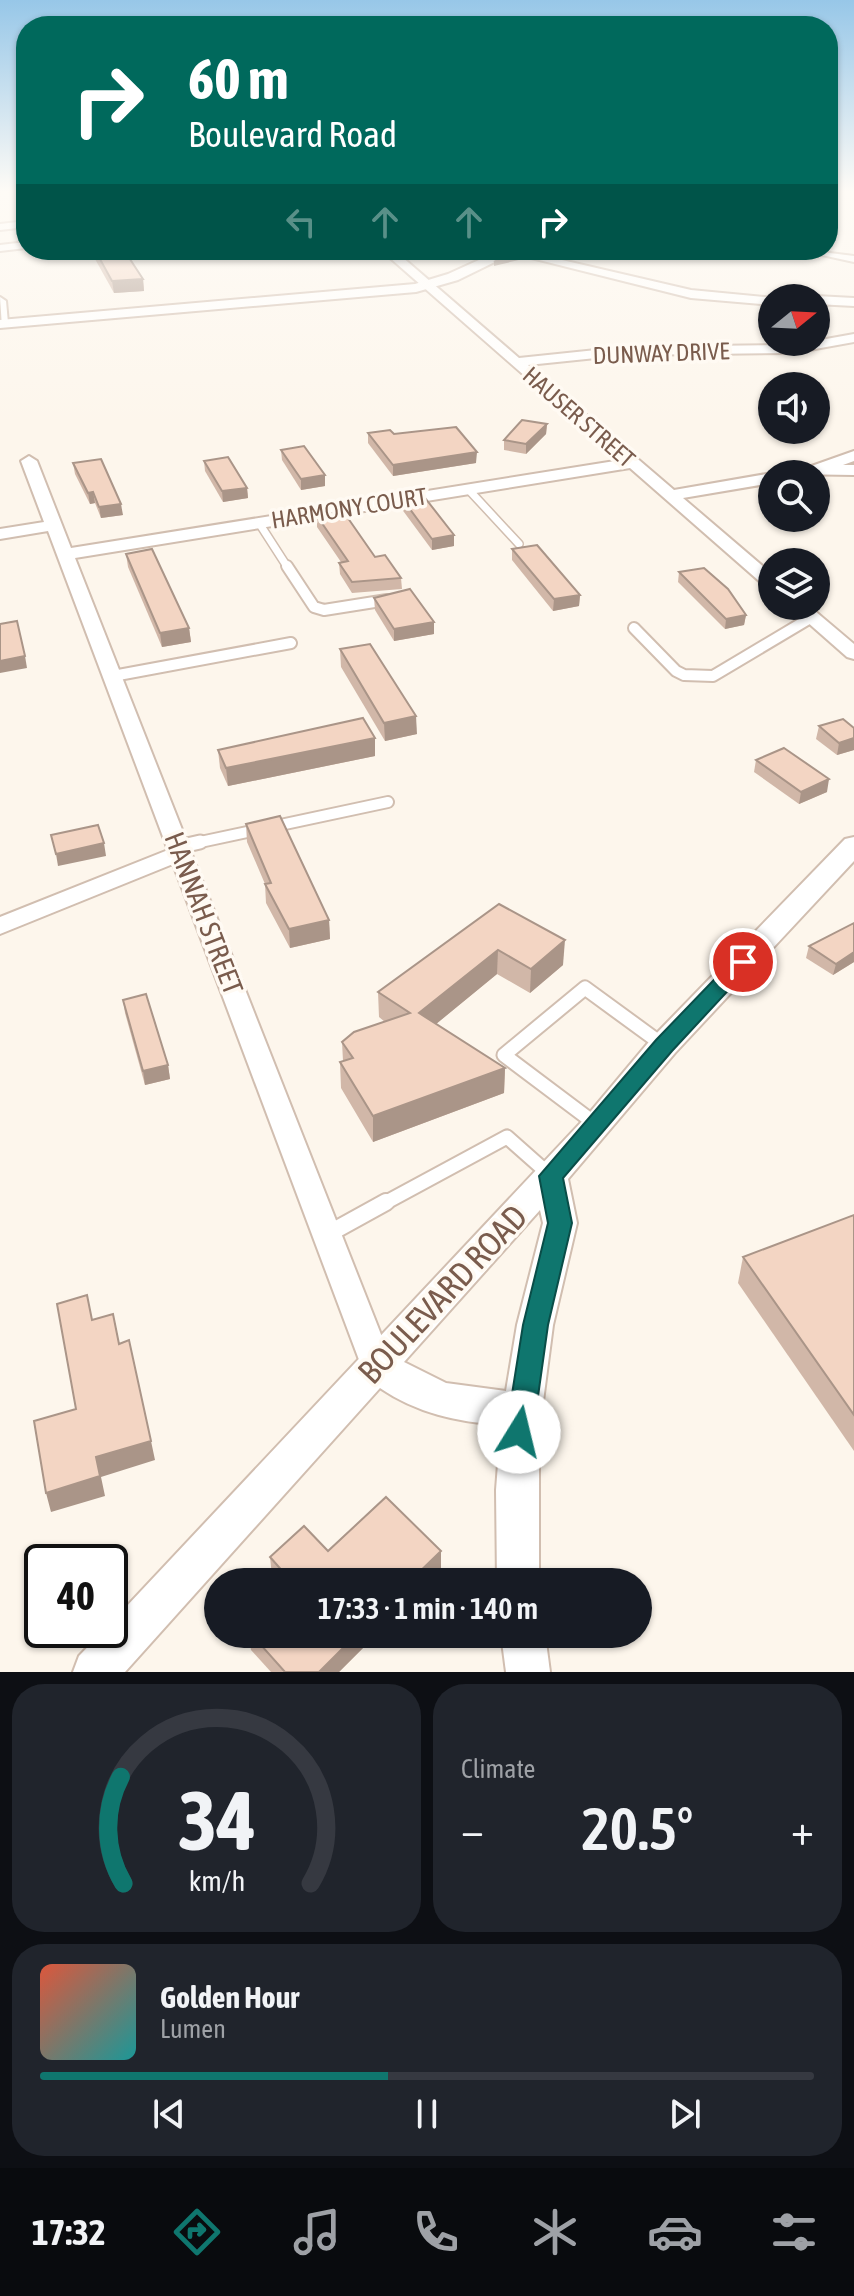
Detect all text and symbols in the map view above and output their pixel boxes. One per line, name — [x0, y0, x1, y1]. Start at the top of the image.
text: 60 m — [188, 47, 289, 111]
icon: right — [56, 48, 160, 152]
text: Boulevard Road — [188, 113, 397, 155]
icon: left — [279, 200, 323, 244]
icon: ahead — [363, 200, 407, 244]
icon: ahead — [447, 200, 491, 244]
icon: right — [531, 200, 575, 244]
north arrow — [758, 284, 830, 356]
map controls — [758, 284, 830, 620]
street label: DUNWAY DRIVE — [592, 337, 730, 369]
street label: HAUSER STREET — [518, 361, 641, 473]
button: sound — [758, 372, 830, 444]
button: search — [758, 460, 830, 532]
street label: HARMONY COURT — [269, 482, 429, 534]
button: layers — [758, 548, 830, 620]
street label: HANNAH STREET — [158, 827, 250, 999]
pin — [709, 928, 777, 996]
icon: arrive — [721, 940, 765, 984]
street label: BOULEVARD ROAD — [350, 1197, 534, 1391]
position arrow — [477, 1390, 561, 1474]
speed limit sign: 40 — [24, 1544, 128, 1648]
text: 17:33 · 1 min · 140 m — [318, 1591, 538, 1625]
text: Climate — [461, 1754, 535, 1784]
text: 34 — [177, 1772, 256, 1868]
text: 20.5° — [582, 1794, 693, 1863]
text: − — [461, 1804, 484, 1854]
text: + — [791, 1804, 814, 1854]
text: km/h — [188, 1864, 245, 1897]
text: Golden Hour — [160, 1980, 299, 2014]
text: Lumen — [160, 2014, 226, 2044]
icon: previous — [147, 2092, 191, 2136]
icon: pause — [405, 2092, 449, 2136]
icon: next — [663, 2092, 707, 2136]
icon: directions — [169, 2204, 225, 2260]
icon: music — [289, 2204, 345, 2260]
icon: phone — [408, 2204, 464, 2260]
icon: climate — [527, 2204, 583, 2260]
icon: car — [647, 2204, 703, 2260]
icon: filters — [766, 2204, 822, 2260]
text: 17:32 — [32, 2211, 106, 2253]

